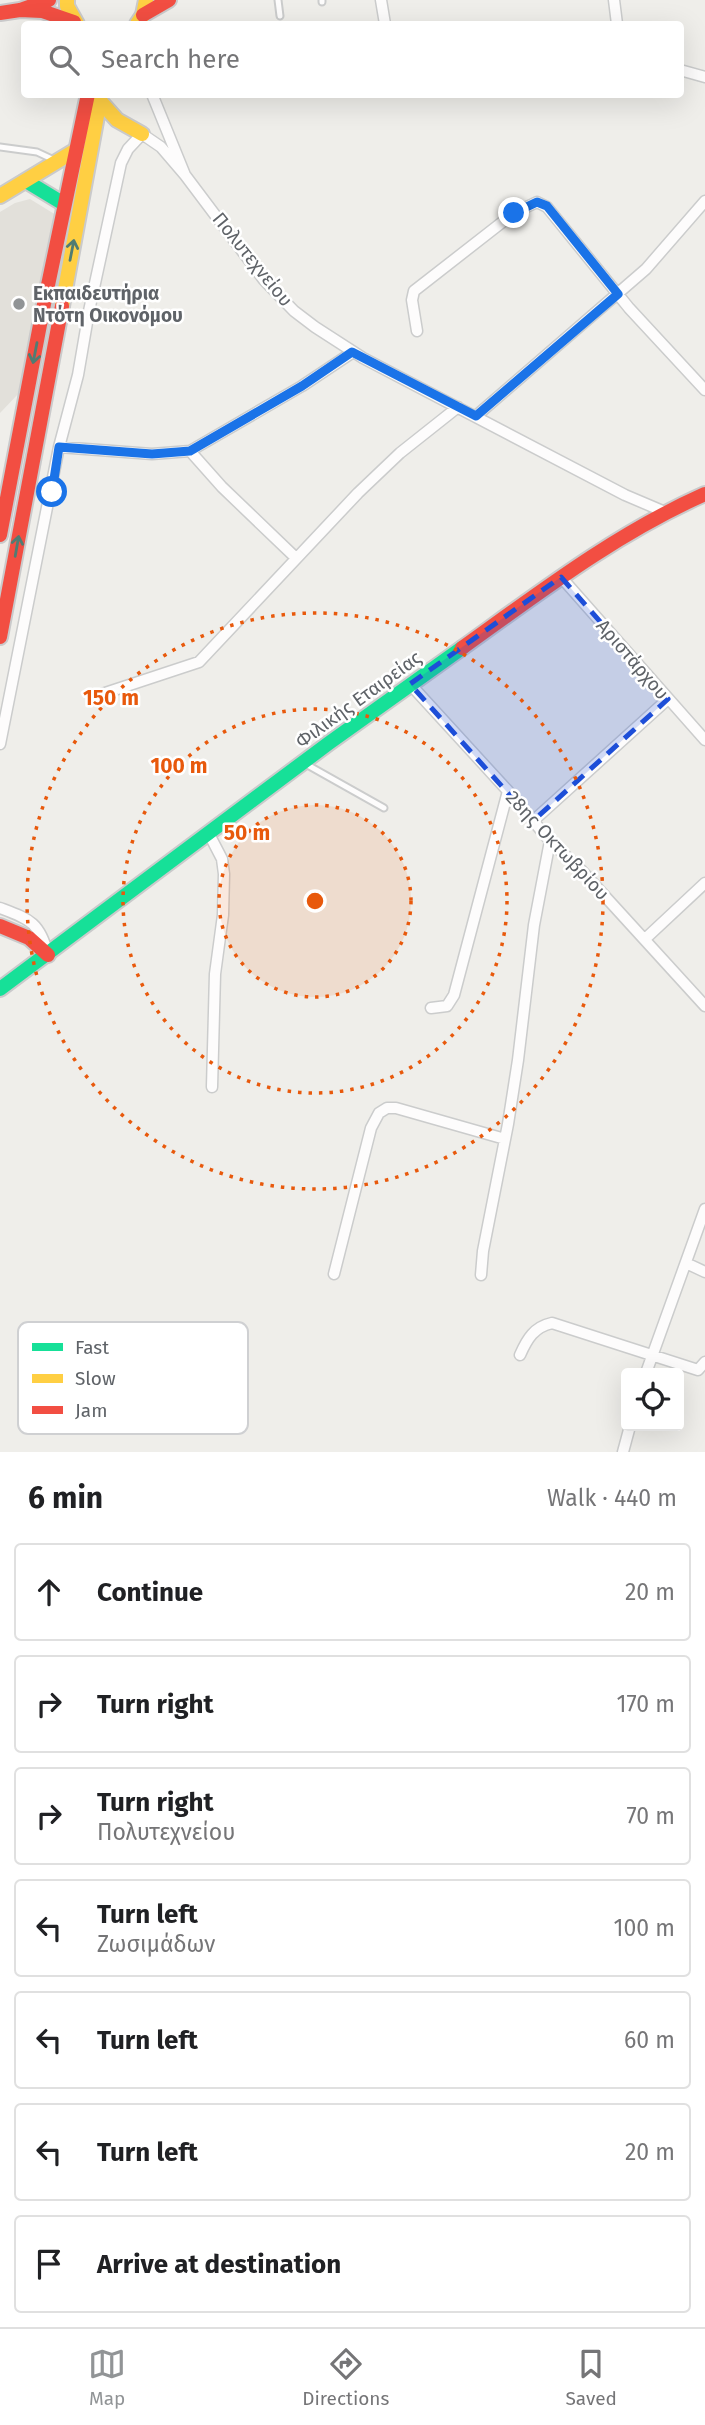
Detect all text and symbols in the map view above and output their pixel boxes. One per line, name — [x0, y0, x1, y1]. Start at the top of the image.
search box — [21, 21, 684, 98]
icon: search — [45, 41, 83, 79]
text: Search here — [101, 44, 240, 75]
route end — [498, 197, 529, 228]
street label: Πολυτεχνείου — [208, 208, 298, 311]
one-way arrow — [66, 239, 80, 262]
place label: Εκπαιδευτήρια Ντότη Οικονόμου — [33, 282, 183, 327]
marker: Εκπαιδευτήρια Ντότη Οικονόμου — [11, 296, 27, 312]
one-way arrow — [28, 341, 41, 364]
route start — [36, 476, 67, 507]
one-way arrow — [10, 535, 24, 558]
street label: Αριστάρχου — [591, 614, 674, 704]
street label: Φιλικής Εταιρείας — [291, 646, 426, 753]
text: 150 m — [83, 685, 139, 711]
text: 100 m — [150, 753, 208, 779]
street label: 28ης Οκτωβρίου — [501, 786, 614, 905]
text: 50 m — [224, 820, 270, 846]
centre of rings — [303, 889, 327, 913]
legend — [18, 1322, 248, 1434]
text: Fast — [75, 1336, 109, 1359]
text: Slow — [75, 1367, 116, 1390]
map controls — [621, 1368, 684, 1431]
button: locate — [621, 1368, 684, 1431]
text: Jam — [75, 1399, 107, 1422]
text: 6 min — [28, 1480, 103, 1516]
text: Walk · 440 m — [547, 1484, 677, 1512]
icon: ahead — [30, 1573, 68, 1611]
text: Continue — [97, 1577, 203, 1608]
text: 20 m — [625, 1578, 675, 1606]
icon: right — [30, 1685, 68, 1723]
text: Turn right — [97, 1689, 214, 1720]
text: 170 m — [616, 1690, 675, 1718]
text: Turn right — [97, 1787, 214, 1818]
icon: right — [30, 1797, 68, 1835]
text: 70 m — [626, 1802, 675, 1830]
text: Πολυτεχνείου — [97, 1818, 235, 1846]
text: Turn left — [97, 1899, 198, 1930]
icon: left — [30, 1909, 68, 1947]
text: 100 m — [614, 1914, 675, 1942]
text: Ζωσιμάδων — [97, 1930, 215, 1958]
icon: left — [30, 2021, 68, 2059]
text: Turn left — [97, 2025, 198, 2056]
text: 60 m — [624, 2026, 675, 2054]
icon: left — [30, 2133, 68, 2171]
text: Turn left — [97, 2137, 198, 2168]
text: 20 m — [625, 2138, 675, 2166]
icon: arrive — [30, 2245, 68, 2283]
text: Arrive at destination — [97, 2249, 341, 2280]
tab: Map — [88, 2345, 126, 2410]
tab: Directions — [302, 2345, 389, 2410]
tab: Saved — [566, 2345, 617, 2410]

